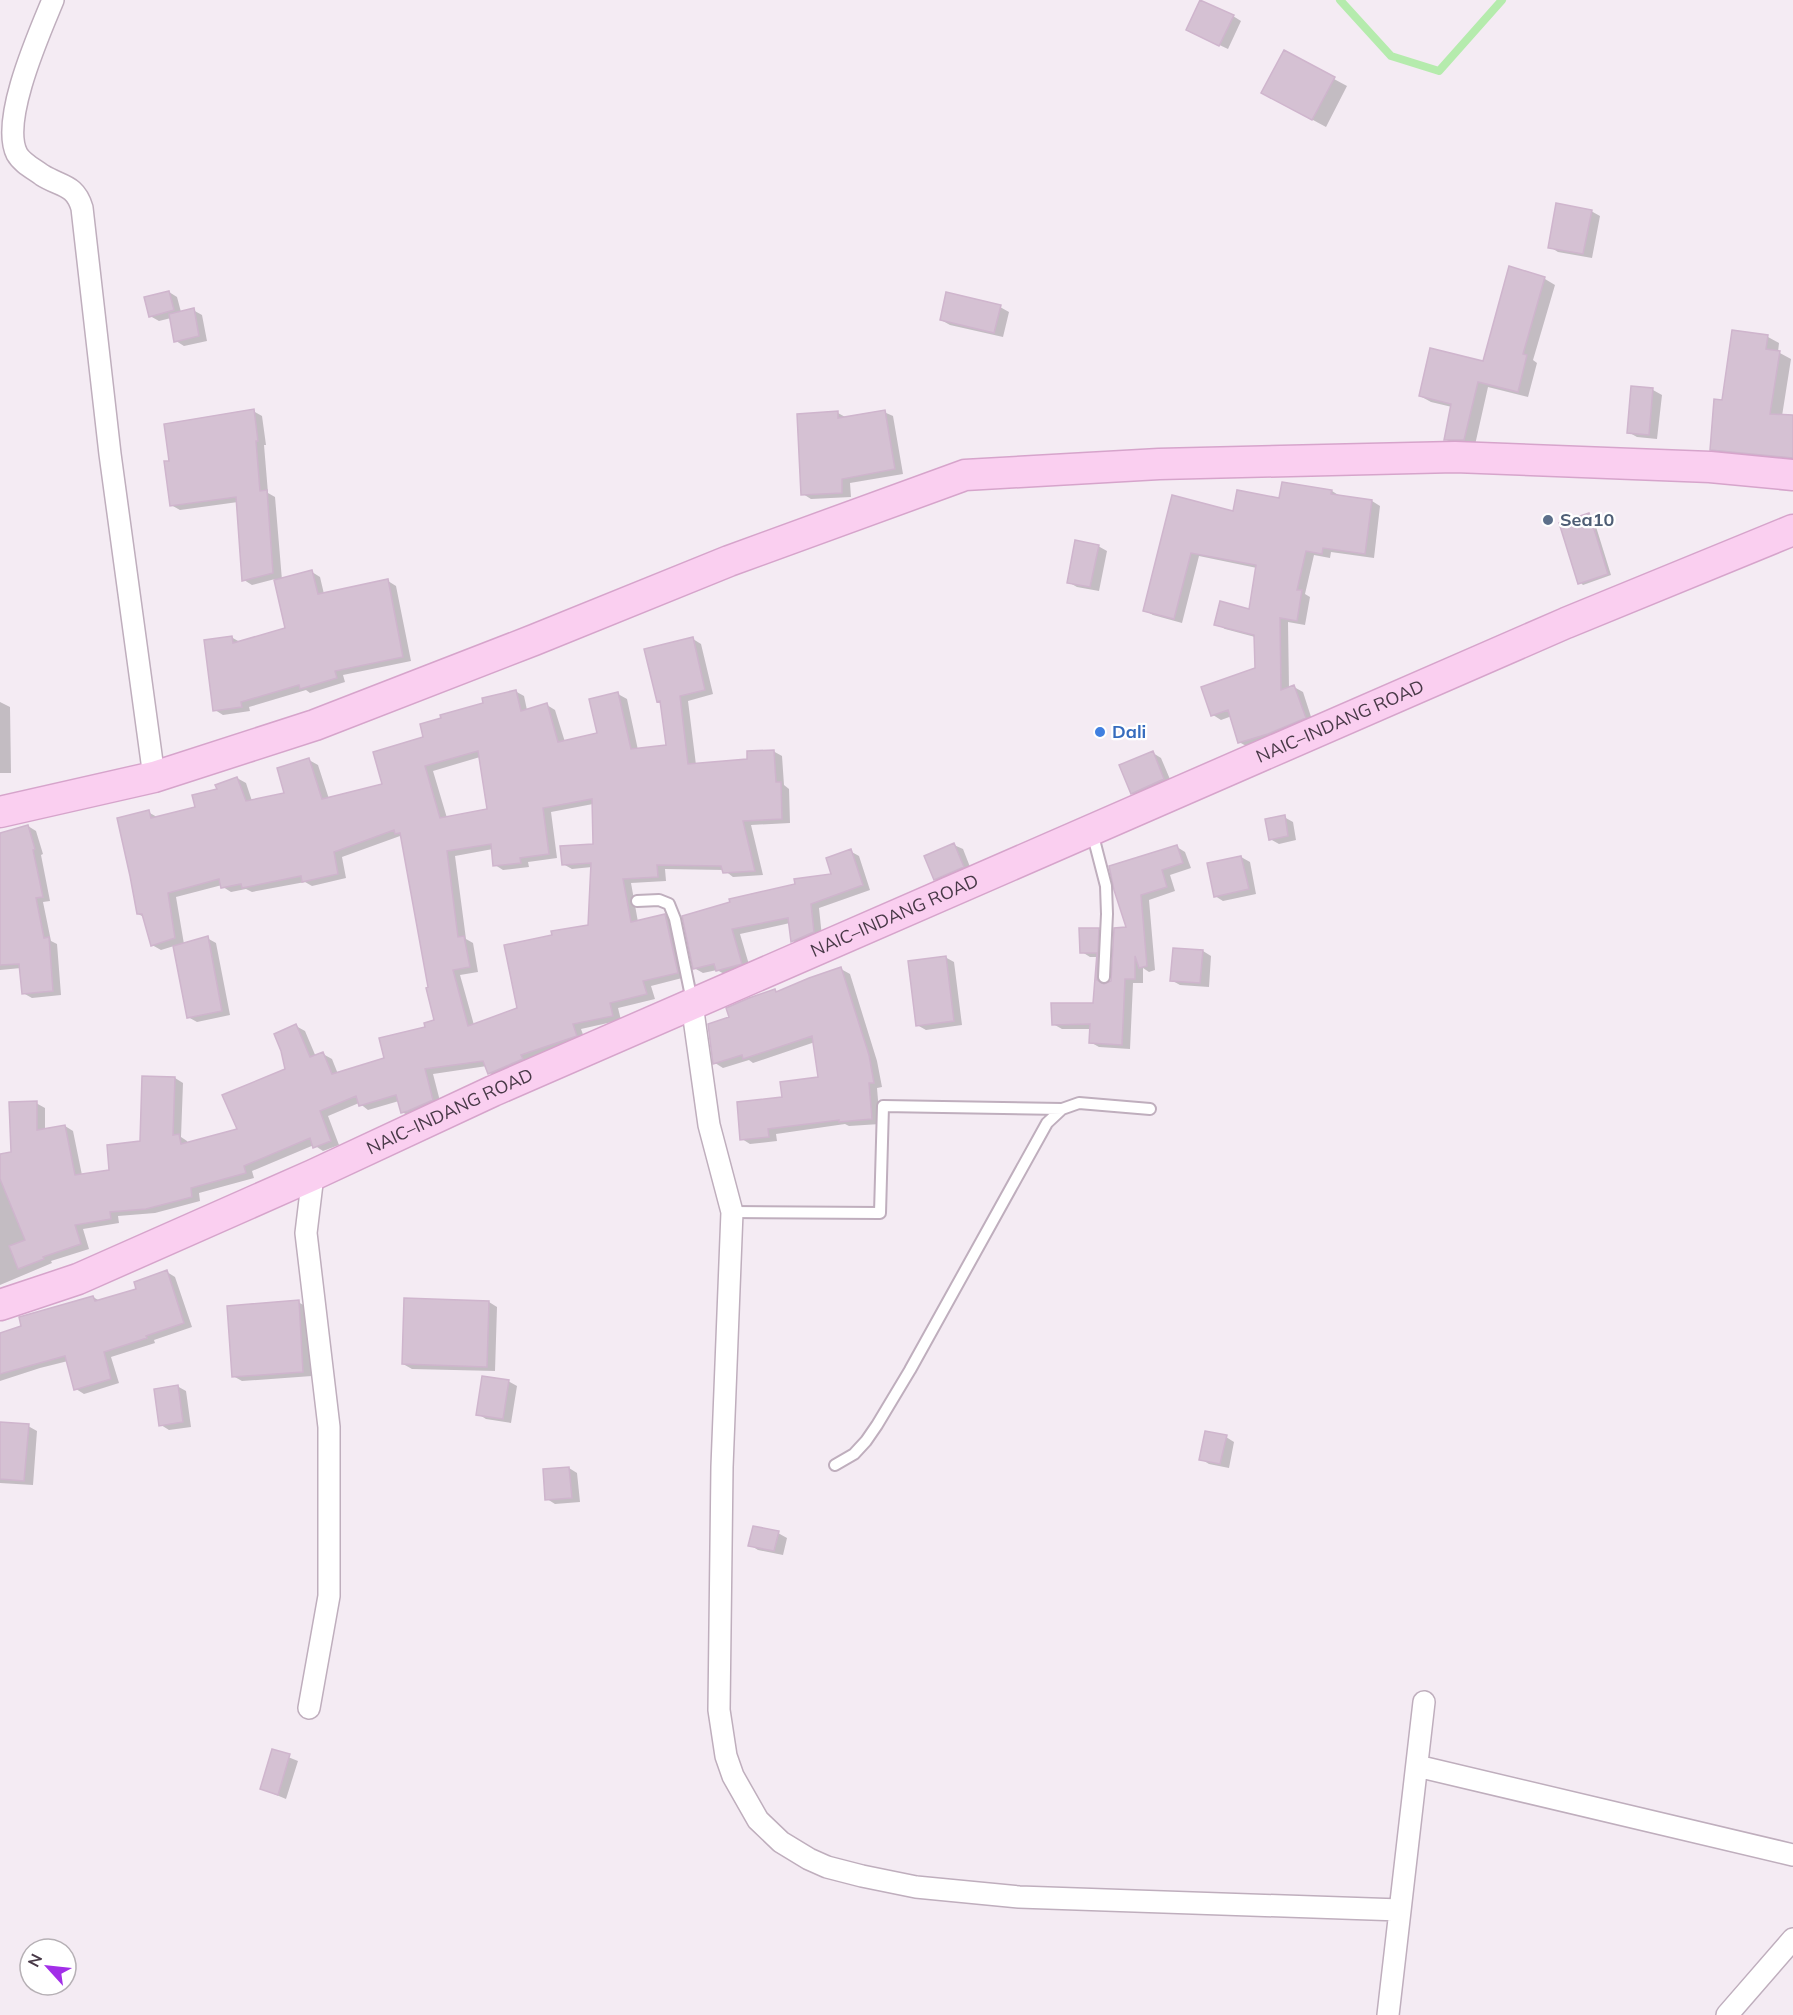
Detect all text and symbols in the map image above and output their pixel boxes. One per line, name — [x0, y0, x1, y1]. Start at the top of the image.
place label: Sea10 — [1560, 508, 1614, 531]
marker: Sea10 — [1541, 513, 1555, 527]
street label: NAIC–INDANG ROAD — [1252, 674, 1427, 768]
place label: Dali — [1112, 720, 1146, 743]
marker: Dali — [1093, 725, 1107, 739]
street label: NAIC–INDANG ROAD — [807, 869, 982, 962]
street label: NAIC–INDANG ROAD — [363, 1063, 536, 1159]
north arrow — [18, 1937, 78, 1997]
text: N — [23, 1950, 46, 1970]

